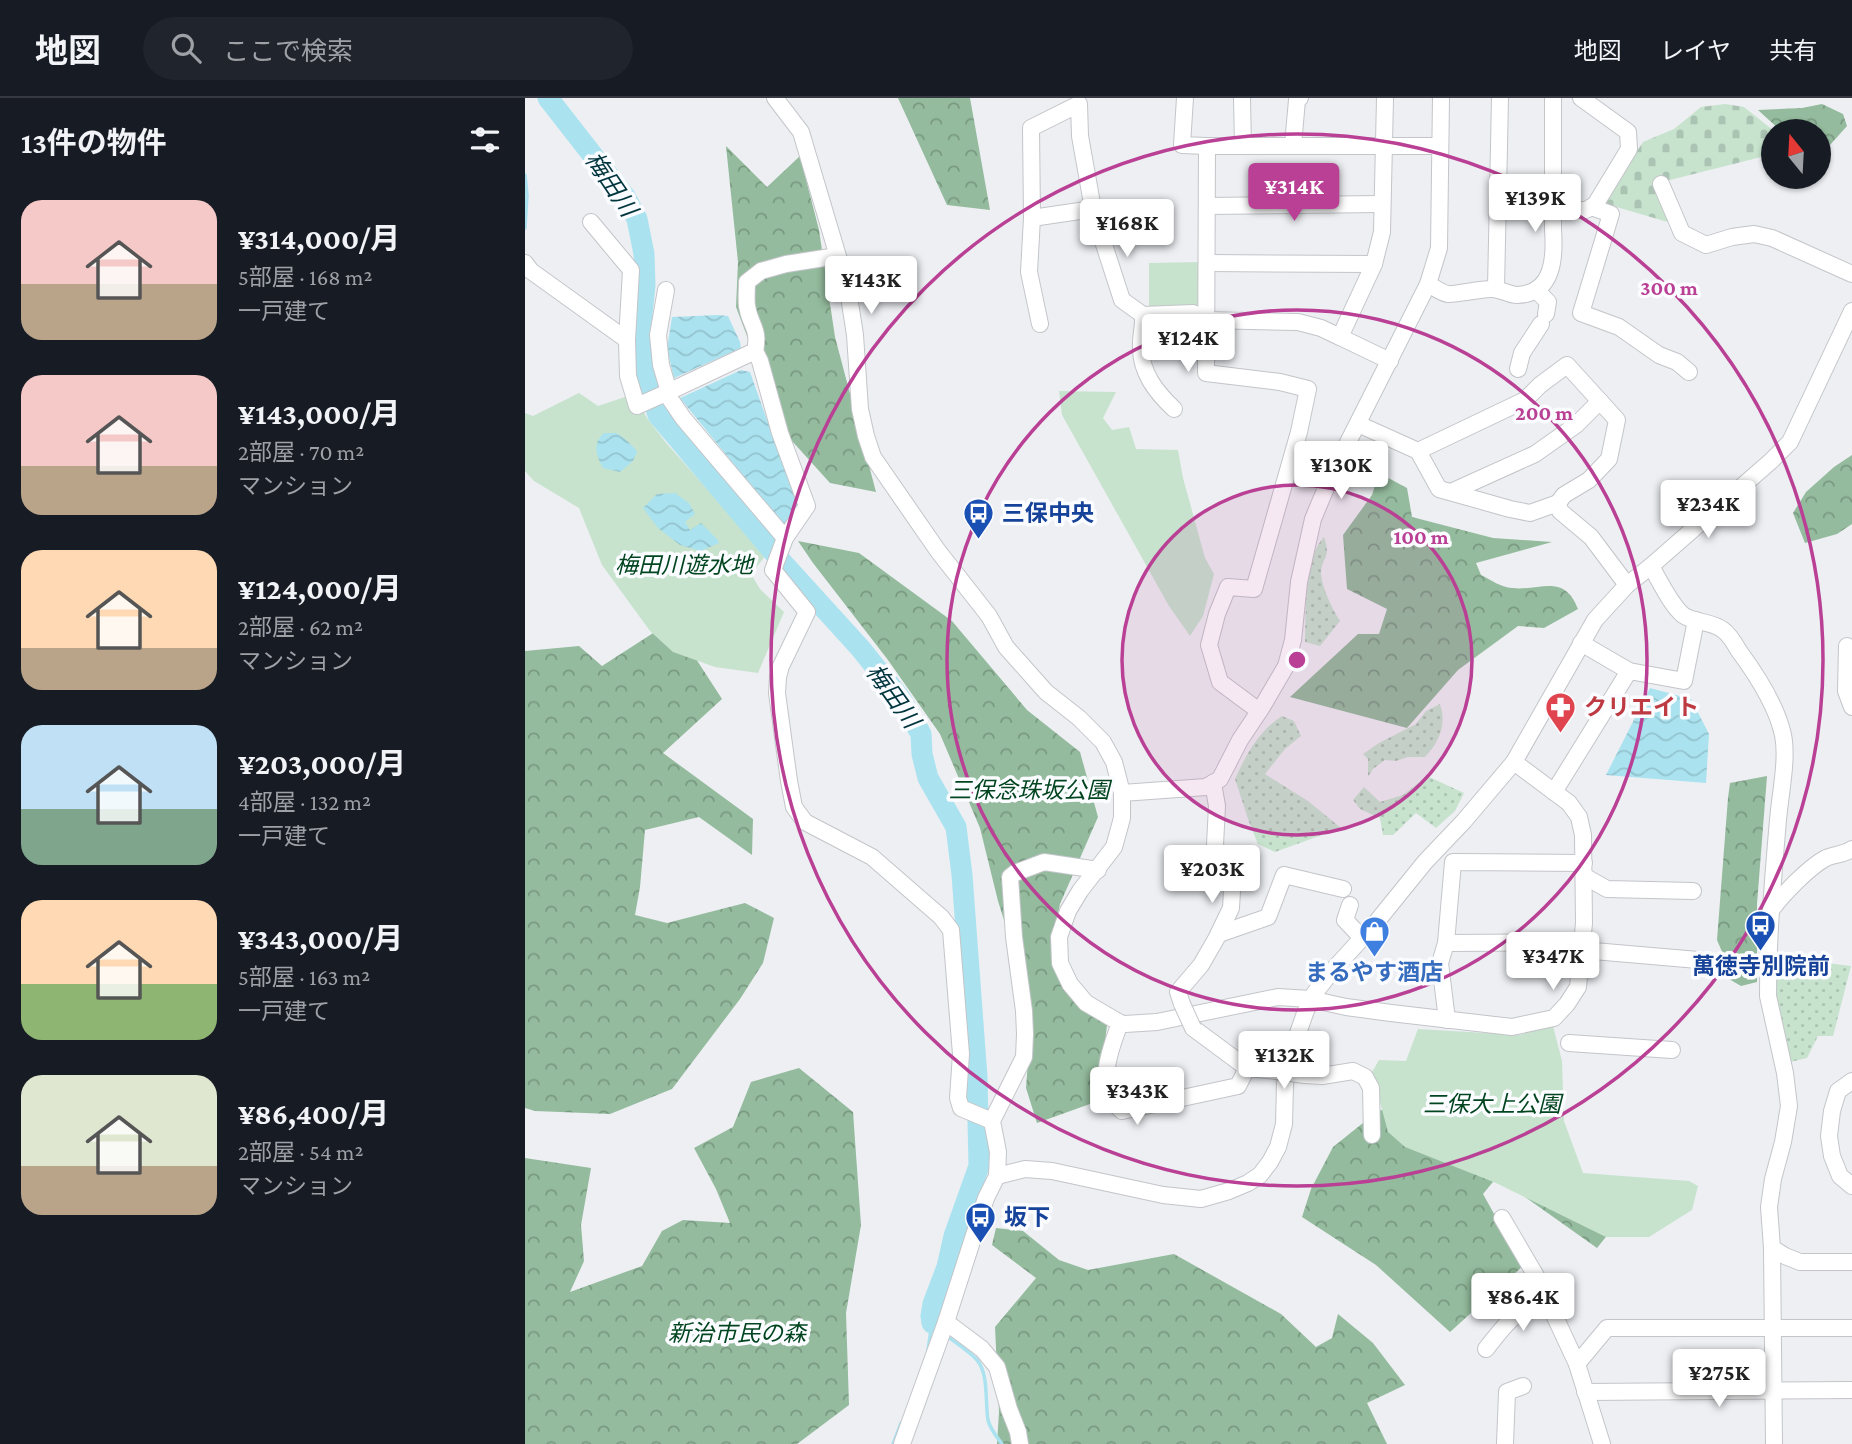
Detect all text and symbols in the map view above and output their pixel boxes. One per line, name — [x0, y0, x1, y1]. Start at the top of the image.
search box — [143, 17, 633, 80]
icon: search — [167, 29, 205, 67]
text: 地図 — [35, 32, 101, 69]
text: ここで検索 — [223, 37, 353, 66]
text: 地図 — [1574, 37, 1622, 64]
text: レイヤ — [1660, 37, 1731, 64]
text: 共有 — [1769, 37, 1817, 64]
north arrow — [1761, 119, 1831, 189]
map controls — [1761, 119, 1831, 189]
icon: filters — [466, 121, 504, 159]
text: 13件の物件 — [21, 126, 167, 159]
water label: 梅田川 — [580, 146, 644, 224]
pin: ¥314K — [1245, 164, 1343, 223]
text: ¥314K — [1264, 173, 1324, 199]
pin: ¥139K — [1486, 174, 1584, 234]
text: ¥139K — [1505, 184, 1565, 210]
pin: ¥168K — [1078, 200, 1176, 259]
text: ¥168K — [1096, 209, 1158, 235]
text: ¥314,000/月 — [238, 222, 400, 255]
icon: home — [77, 228, 161, 312]
pin: ¥143K — [822, 256, 920, 316]
text: 5部屋 · 168 m² — [238, 264, 372, 290]
text: ¥143K — [841, 266, 901, 292]
text: 300 m — [1640, 276, 1698, 300]
text: 一戸建て — [238, 298, 330, 324]
pin: ¥124K — [1139, 314, 1237, 374]
text: ¥124K — [1158, 324, 1218, 350]
text: ¥143,000/月 — [238, 397, 401, 430]
text: 200 m — [1515, 401, 1573, 425]
icon: home — [77, 403, 161, 487]
text: 2部屋 · 70 m² — [238, 439, 364, 465]
pin: ¥130K — [1292, 442, 1390, 501]
text: ¥130K — [1310, 451, 1372, 477]
text: マンション — [238, 473, 353, 499]
pin: ¥234K — [1659, 480, 1757, 540]
text: ¥234K — [1677, 490, 1739, 516]
bus stop icon: 三保中央 — [962, 496, 996, 540]
place label: 三保中央 — [1002, 500, 1094, 526]
text: 100 m — [1393, 525, 1449, 549]
park label: 梅田川遊水地 — [615, 552, 755, 578]
text: ¥124,000/月 — [238, 572, 402, 605]
icon: home — [77, 578, 161, 662]
text: 2部屋 · 62 m² — [238, 614, 363, 640]
text: マンション — [238, 648, 353, 674]
centre of rings — [1285, 648, 1309, 672]
water label: 梅田川 — [861, 659, 927, 735]
pharmacy icon: クリエイト — [1544, 690, 1578, 734]
place label: クリエイト — [1584, 694, 1699, 720]
text: ¥203,000/月 — [238, 747, 406, 780]
icon: home — [77, 753, 161, 837]
park label: 三保念珠坂公園 — [949, 777, 1113, 803]
text: 4部屋 · 132 m² — [238, 789, 371, 815]
text: 一戸建て — [238, 823, 330, 849]
pin: ¥203K — [1163, 846, 1261, 905]
text: ¥203K — [1180, 855, 1244, 881]
bus stop icon: 萬徳寺別院前 — [1744, 908, 1778, 952]
shop icon: まるやす酒店 — [1357, 914, 1391, 958]
text: ¥343,000/月 — [238, 922, 403, 955]
icon: home — [77, 928, 161, 1012]
pin: ¥347K — [1504, 932, 1602, 992]
text: ¥347K — [1522, 942, 1584, 968]
place label: 萬徳寺別院前 — [1692, 953, 1830, 979]
place label: まるやす酒店 — [1305, 959, 1443, 985]
text: 5部屋 · 163 m² — [238, 964, 370, 990]
text: 一戸建て — [238, 998, 330, 1024]
pin: ¥132K — [1235, 1032, 1333, 1091]
text: ¥132K — [1254, 1041, 1314, 1067]
pin: ¥343K — [1088, 1068, 1186, 1127]
text: ¥343K — [1106, 1077, 1168, 1103]
park label: 三保大上公園 — [1423, 1091, 1564, 1117]
text: ¥86,400/月 — [238, 1097, 389, 1130]
icon: home — [77, 1103, 161, 1187]
text: 2部屋 · 54 m² — [238, 1139, 364, 1165]
text: マンション — [238, 1173, 353, 1199]
bus stop icon: 坂下 — [964, 1200, 998, 1244]
place label: 坂下 — [1004, 1204, 1050, 1230]
pin: ¥86.4K — [1466, 1274, 1580, 1333]
text: ¥86.4K — [1487, 1283, 1559, 1309]
park label: 新治市民の森 — [668, 1320, 808, 1346]
pin: ¥275K — [1670, 1350, 1768, 1409]
text: ¥275K — [1689, 1359, 1749, 1385]

